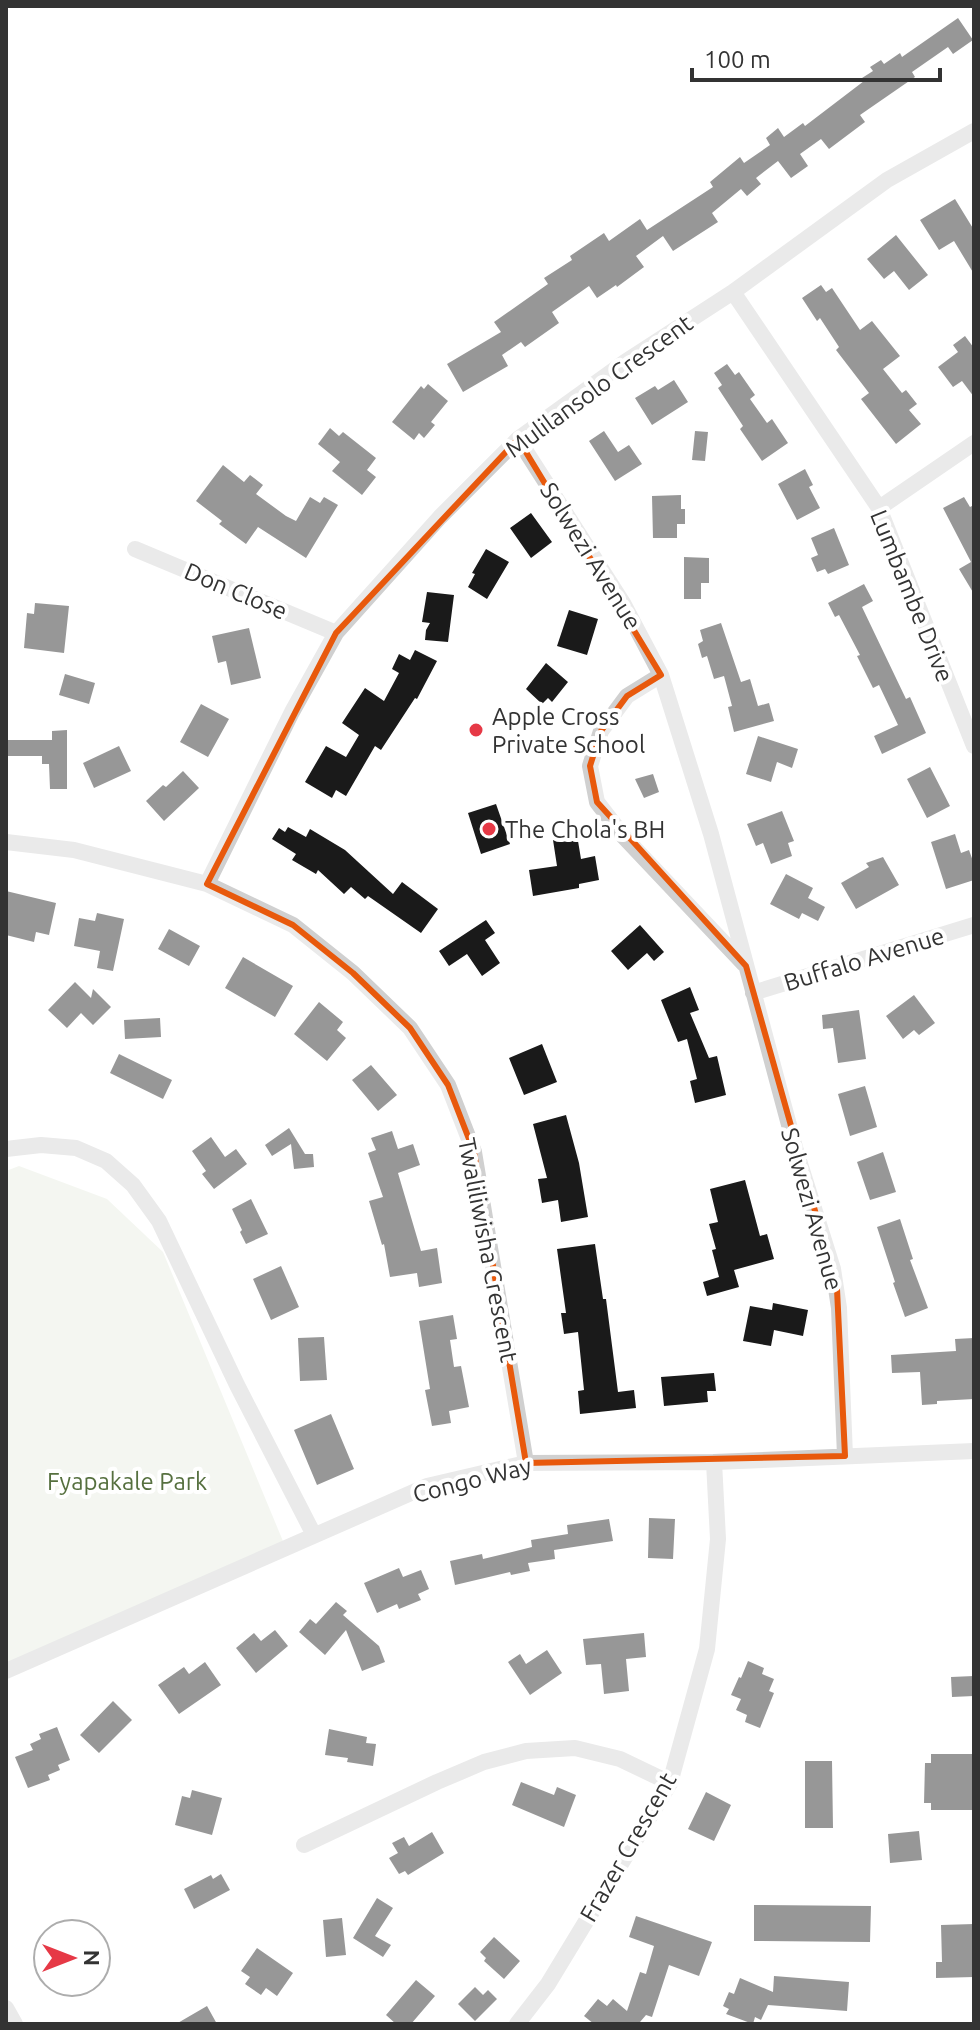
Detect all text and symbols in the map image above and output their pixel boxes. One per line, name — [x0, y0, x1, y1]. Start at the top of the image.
scale bar — [692, 32, 940, 82]
text: 100 m — [704, 46, 771, 73]
street label: Mulilansolo Crescent — [500, 309, 698, 463]
street label: Solwezi Avenue — [535, 478, 647, 634]
street label: Lumbambe Drive — [865, 506, 959, 686]
street label: Don Close — [181, 557, 291, 625]
place label: Apple Cross Private School — [492, 703, 645, 758]
marker: Apple Cross Private School — [467, 721, 485, 739]
place label: The Chola's BH — [505, 816, 665, 843]
marker: The Chola's BH — [480, 820, 498, 838]
street label: Buffalo Avenue — [781, 922, 947, 996]
street label: Solwezi Avenue — [776, 1125, 848, 1293]
street label: Twaliliwisha Crescent — [453, 1135, 523, 1365]
street label: Congo Way — [410, 1452, 535, 1508]
park label: Fyapakale Park — [47, 1468, 207, 1495]
street label: Frazer Crescent — [575, 1767, 682, 1926]
north arrow — [32, 1918, 112, 1998]
text: N — [80, 1950, 105, 1966]

